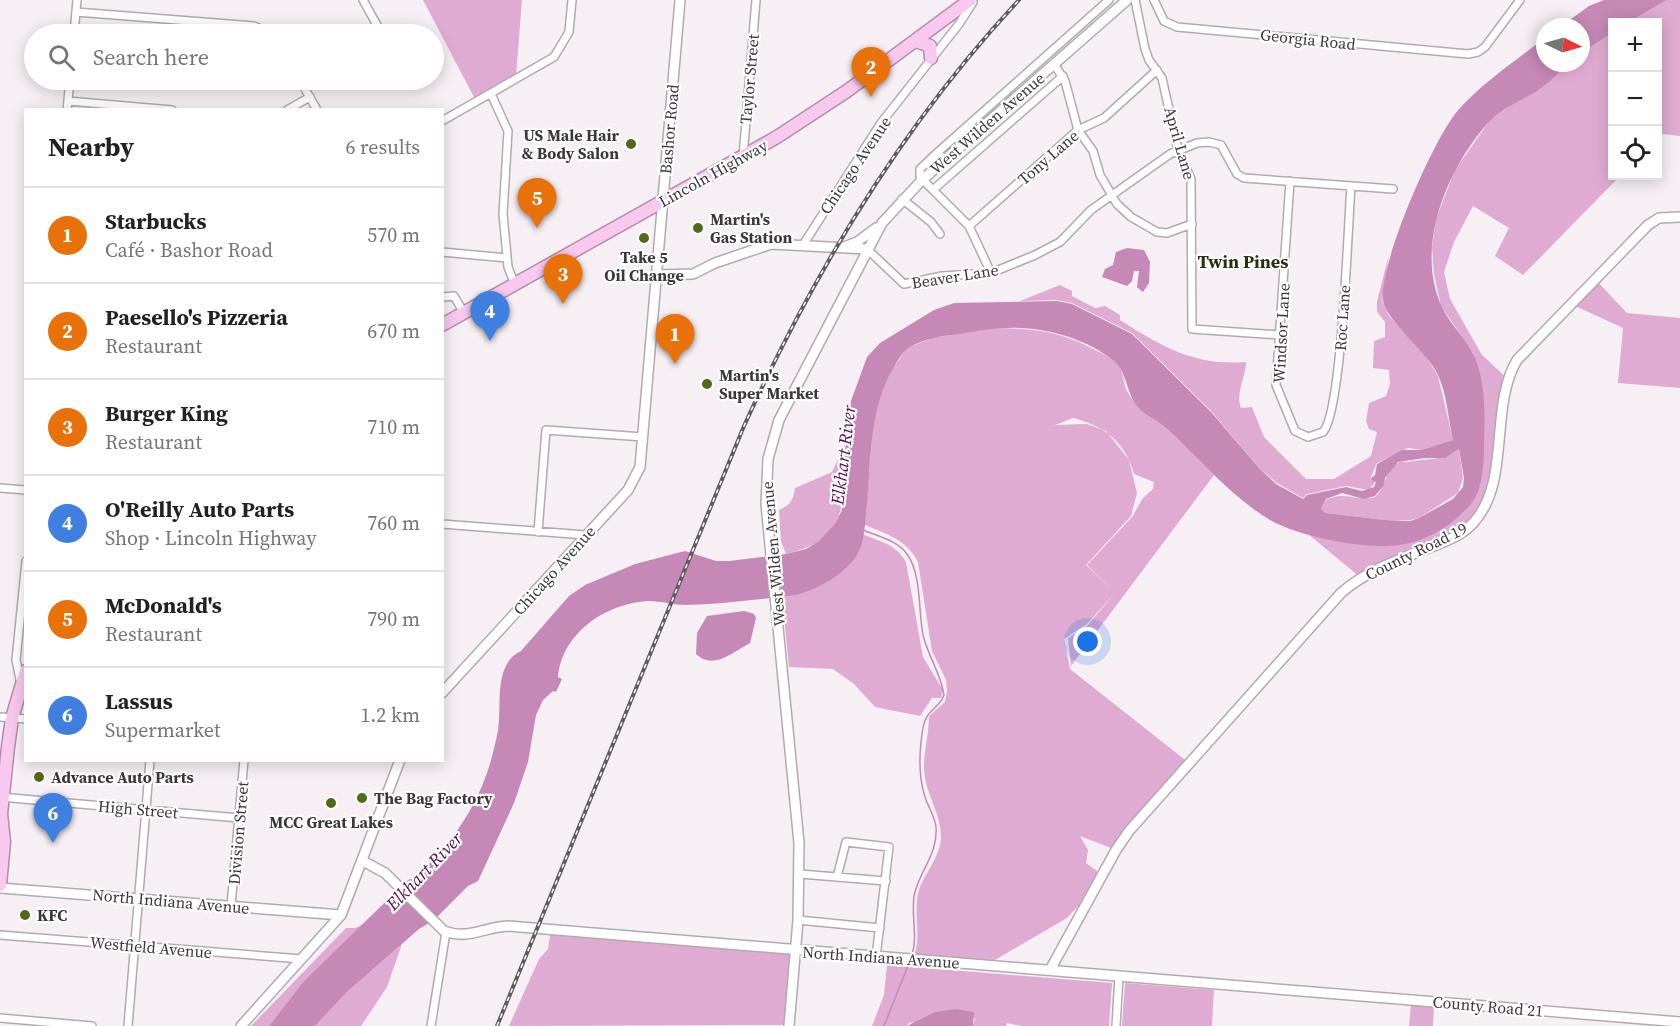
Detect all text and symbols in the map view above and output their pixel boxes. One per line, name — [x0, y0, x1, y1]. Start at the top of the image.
north arrow — [1536, 18, 1590, 72]
map controls — [1608, 18, 1662, 180]
button: + — [1608, 18, 1662, 72]
street label: Georgia Road — [1259, 23, 1357, 55]
search box — [24, 24, 444, 90]
street label: Taylor Street — [734, 32, 764, 125]
icon: search — [45, 41, 78, 74]
text: Search here — [93, 42, 209, 72]
pin: 2 — [852, 48, 890, 97]
street label: West Wilden Avenue — [925, 67, 1049, 179]
button: − — [1608, 72, 1662, 126]
street label: Bashor Road — [654, 83, 684, 175]
street label: April Lane — [1159, 104, 1201, 182]
street label: Chicago Avenue — [814, 112, 896, 218]
place label: US Male Hair & Body Salon — [522, 124, 620, 164]
street label: Tony Lane — [1013, 124, 1083, 190]
button: locate — [1608, 126, 1662, 180]
text: Nearby — [48, 129, 134, 165]
text: 6 results — [345, 133, 420, 161]
street label: Lincoln Highway — [655, 134, 772, 212]
marker: US Male Hair & Body Salon — [624, 137, 638, 151]
pin: 5 — [518, 178, 556, 228]
text: Starbucks — [105, 206, 206, 236]
place label: Martin's Gas Station — [710, 208, 792, 248]
text: 1 — [62, 221, 73, 249]
text: 570 m — [367, 221, 420, 249]
marker: Martin's Gas Station — [691, 221, 705, 235]
marker: Take 5 Oil Change — [637, 231, 651, 245]
text: Café · Bashor Road — [105, 236, 273, 264]
place label: Take 5 Oil Change — [604, 246, 684, 286]
district label: Twin Pines — [1198, 249, 1288, 274]
pin: 3 — [544, 254, 582, 304]
street label: Beaver Lane — [910, 258, 1000, 294]
street label: Windsor Lane — [1267, 282, 1295, 384]
street label: Roc Lane — [1329, 284, 1355, 352]
pin: 4 — [470, 292, 510, 341]
text: Paesello's Pizzeria — [105, 302, 288, 332]
pin: 1 — [656, 314, 694, 364]
text: 2 — [62, 317, 73, 345]
text: 670 m — [367, 317, 420, 345]
text: Restaurant — [105, 332, 202, 360]
place label: Martin's Super Market — [719, 364, 819, 404]
marker: Martin's Super Market — [700, 377, 714, 391]
text: Burger King — [105, 398, 228, 428]
water label: Elkhart River — [824, 403, 862, 507]
text: 3 — [62, 413, 73, 441]
text: 710 m — [367, 413, 420, 441]
text: Restaurant — [105, 428, 202, 456]
street label: West Wilden Avenue — [756, 481, 790, 627]
text: O'Reilly Auto Parts — [105, 494, 294, 524]
text: 4 — [62, 509, 73, 537]
text: 760 m — [367, 509, 420, 537]
street label: County Road 19 — [1361, 517, 1471, 585]
street label: Chicago Avenue — [508, 520, 600, 620]
text: Shop · Lincoln Highway — [105, 524, 317, 552]
text: McDonald's — [105, 590, 222, 620]
text: 5 — [62, 605, 73, 633]
text: 790 m — [367, 605, 420, 633]
text: Restaurant — [105, 620, 202, 648]
your location — [1073, 627, 1102, 656]
text: Lassus — [105, 686, 173, 716]
text: 6 — [62, 701, 73, 729]
text: 1.2 km — [360, 701, 420, 729]
text: Supermarket — [105, 716, 220, 744]
place label: Advance Auto Parts — [51, 766, 194, 788]
marker: Advance Auto Parts — [32, 770, 46, 784]
street label: Division Street — [223, 779, 254, 886]
place label: The Bag Factory — [374, 787, 493, 809]
marker: The Bag Factory — [355, 791, 369, 805]
pin: 6 — [34, 794, 72, 843]
street label: High Street — [97, 795, 180, 824]
marker: MCC Great Lakes — [324, 796, 338, 810]
place label: MCC Great Lakes — [269, 811, 393, 833]
water label: Elkhart River — [379, 826, 468, 916]
street label: North Indiana Avenue — [92, 883, 250, 919]
place label: KFC — [37, 904, 67, 926]
marker: KFC — [18, 908, 32, 922]
street label: Westfield Avenue — [89, 931, 213, 963]
street label: North Indiana Avenue — [802, 941, 960, 973]
street label: County Road 21 — [1432, 990, 1544, 1022]

